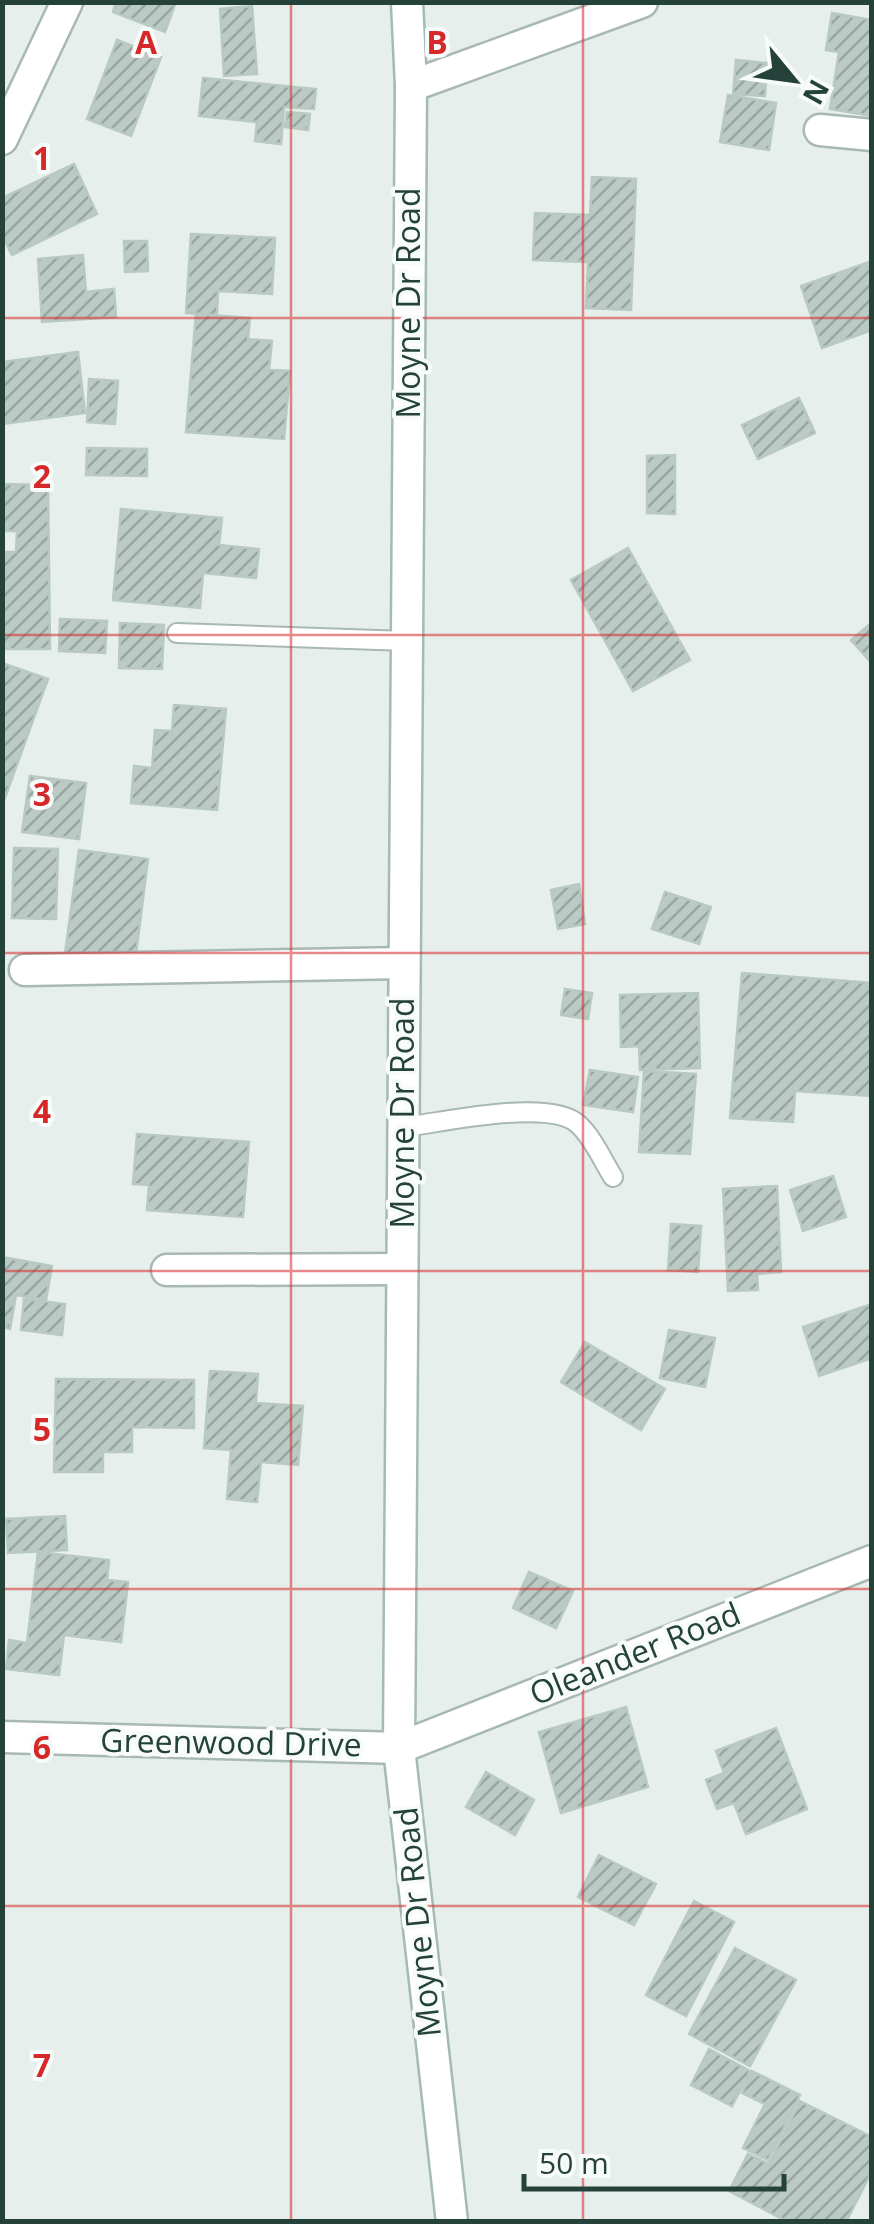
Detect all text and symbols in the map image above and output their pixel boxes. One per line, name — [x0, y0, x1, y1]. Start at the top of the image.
text: A — [135, 20, 158, 63]
text: B — [426, 20, 448, 63]
north arrow — [744, 30, 844, 130]
text: N — [795, 73, 839, 112]
text: 1 — [33, 136, 51, 179]
street label: Moyne Dr Road — [386, 188, 429, 418]
text: 2 — [33, 454, 51, 497]
text: 3 — [33, 772, 51, 815]
street label: Moyne Dr Road — [380, 998, 423, 1228]
text: 4 — [33, 1089, 51, 1132]
text: 5 — [33, 1407, 51, 1450]
street label: Oleander Road — [523, 1591, 746, 1714]
street label: Greenwood Drive — [100, 1718, 362, 1765]
text: 6 — [33, 1725, 51, 1768]
street label: Moyne Dr Road — [383, 1805, 450, 2039]
text: 7 — [33, 2043, 51, 2086]
scale bar — [524, 2129, 784, 2191]
text: 50 m — [539, 2142, 609, 2183]

